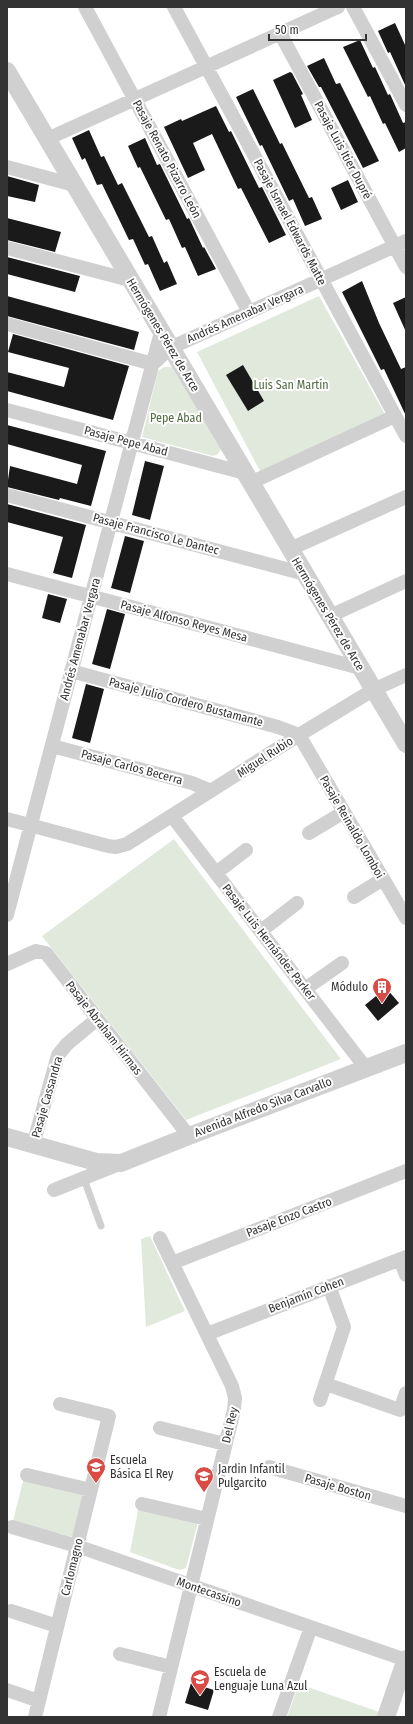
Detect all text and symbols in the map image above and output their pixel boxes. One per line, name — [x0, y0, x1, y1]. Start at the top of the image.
scale bar — [269, 16, 366, 42]
text: 50 m — [275, 23, 299, 37]
street label: Pasaje Renato Pizarro León — [130, 97, 204, 221]
street label: Pasaje Luis Itier Dupré — [311, 99, 375, 201]
street label: Pasaje Ismael Edwards Matte — [251, 156, 329, 288]
street label: Hermógenes Pérez de Arce — [124, 276, 202, 394]
street label: Andrés Amenabar Vergara — [184, 282, 306, 346]
park label: Luis San Martín — [253, 378, 329, 392]
park label: Pepe Abad — [150, 411, 202, 425]
street label: Pasaje Pepe Abad — [83, 423, 169, 459]
street label: Pasaje Francisco Le Dantec — [91, 510, 221, 558]
street label: Hermógenes Pérez de Arce — [289, 555, 367, 673]
street label: Andrés Amenabar Vergara — [57, 576, 103, 702]
street label: Pasaje Alfonso Reyes Mesa — [119, 597, 249, 645]
street label: Pasaje Julio Cordero Bustamante — [107, 675, 265, 729]
street label: Miguel Rubio — [234, 734, 296, 780]
street label: Pasaje Carlos Becerra — [80, 747, 184, 787]
street label: Pasaje Reinaldo Lomboi — [317, 773, 387, 881]
street label: Pasaje Luis Hernández Parker — [219, 881, 319, 1003]
building icon: Módulo — [371, 976, 393, 1004]
street label: Pasaje Abraham Hirmas — [63, 978, 145, 1078]
place label: Módulo — [331, 980, 368, 994]
street label: Pasaje Cassandra — [29, 1055, 65, 1139]
street label: Avenida Alfredo Silva Carvallo — [192, 1074, 334, 1140]
street label: Pasaje Enzo Castro — [244, 1194, 334, 1240]
street label: Benjamín Cohen — [266, 1274, 346, 1316]
street label: Del Rey — [219, 1405, 241, 1444]
place label: Escuela Básica El Rey — [110, 1453, 174, 1481]
school or university icon: Escuela Básica El Rey — [85, 1456, 107, 1484]
place label: Jardin Infantil Pulgarcito — [218, 1462, 285, 1490]
school or university icon: Jardin Infantil Pulgarcito — [193, 1465, 215, 1493]
street label: Pasaje Boston — [303, 1471, 373, 1503]
street label: Carlomagno — [58, 1537, 86, 1597]
street label: Montecassino — [175, 1574, 243, 1610]
place label: Escuela de Lenguaje Luna Azul — [214, 1665, 307, 1693]
school or university icon: Escuela de Lenguaje Luna Azul — [189, 1668, 211, 1696]

